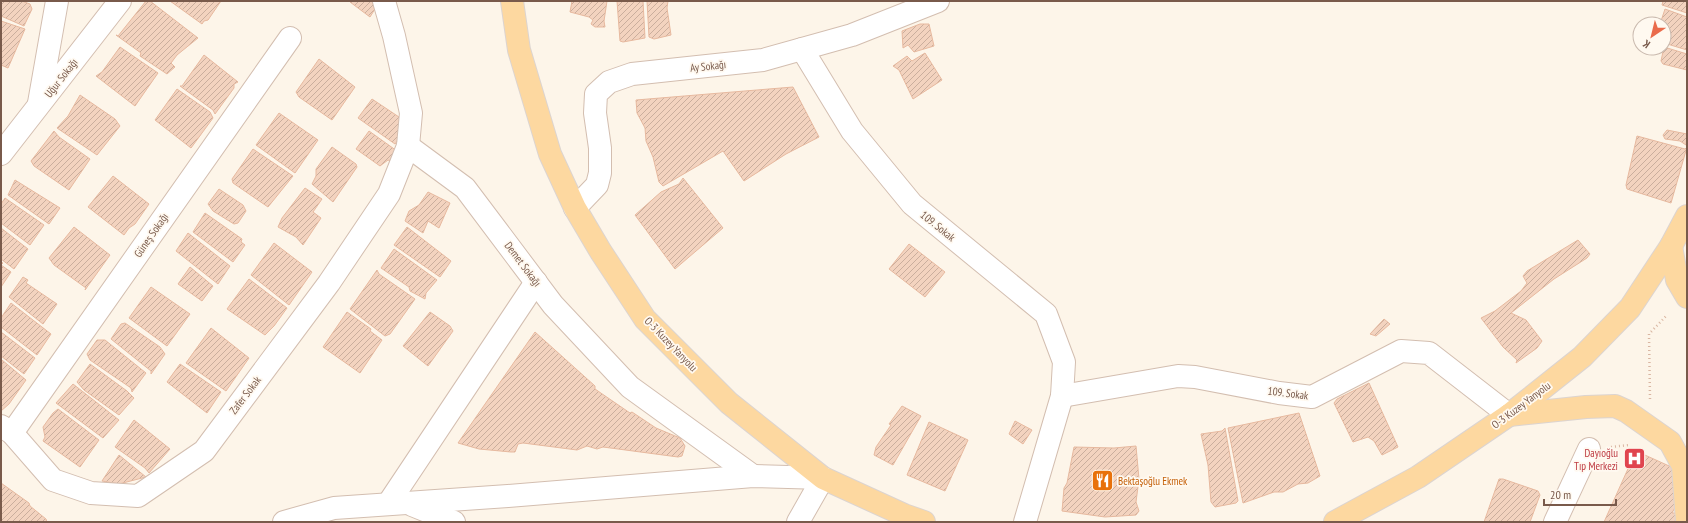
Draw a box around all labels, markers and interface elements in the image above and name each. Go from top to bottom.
north arrow [1632,16,1672,56]
text: K [1640,37,1653,52]
street label: Uğur Sokağı [41,56,81,100]
street label: Ay Sokağı [689,57,727,75]
street label: 109. Sokak [918,208,959,245]
street label: Güneş Sokağı [131,210,171,260]
street label: Demet Sokağı [502,239,544,289]
street label: O-3 Kuzey Yanyolu [642,314,701,374]
street label: Zafer Sokak [226,373,264,417]
street label: O-3 Kuzey Yanyolu [1489,378,1553,432]
street label: 109. Sokak [1267,384,1310,403]
place label: Dayıoğlu Tıp Merkezi [1574,446,1618,473]
hospital icon: Dayıoğlu Tıp Merkezi [1621,446,1647,472]
restaurant icon: Bektaşoğlu Ekmek [1090,468,1116,494]
place label: Bektaşoğlu Ekmek [1118,474,1188,488]
scale bar [1544,481,1616,507]
text: 20 m [1550,487,1571,502]

